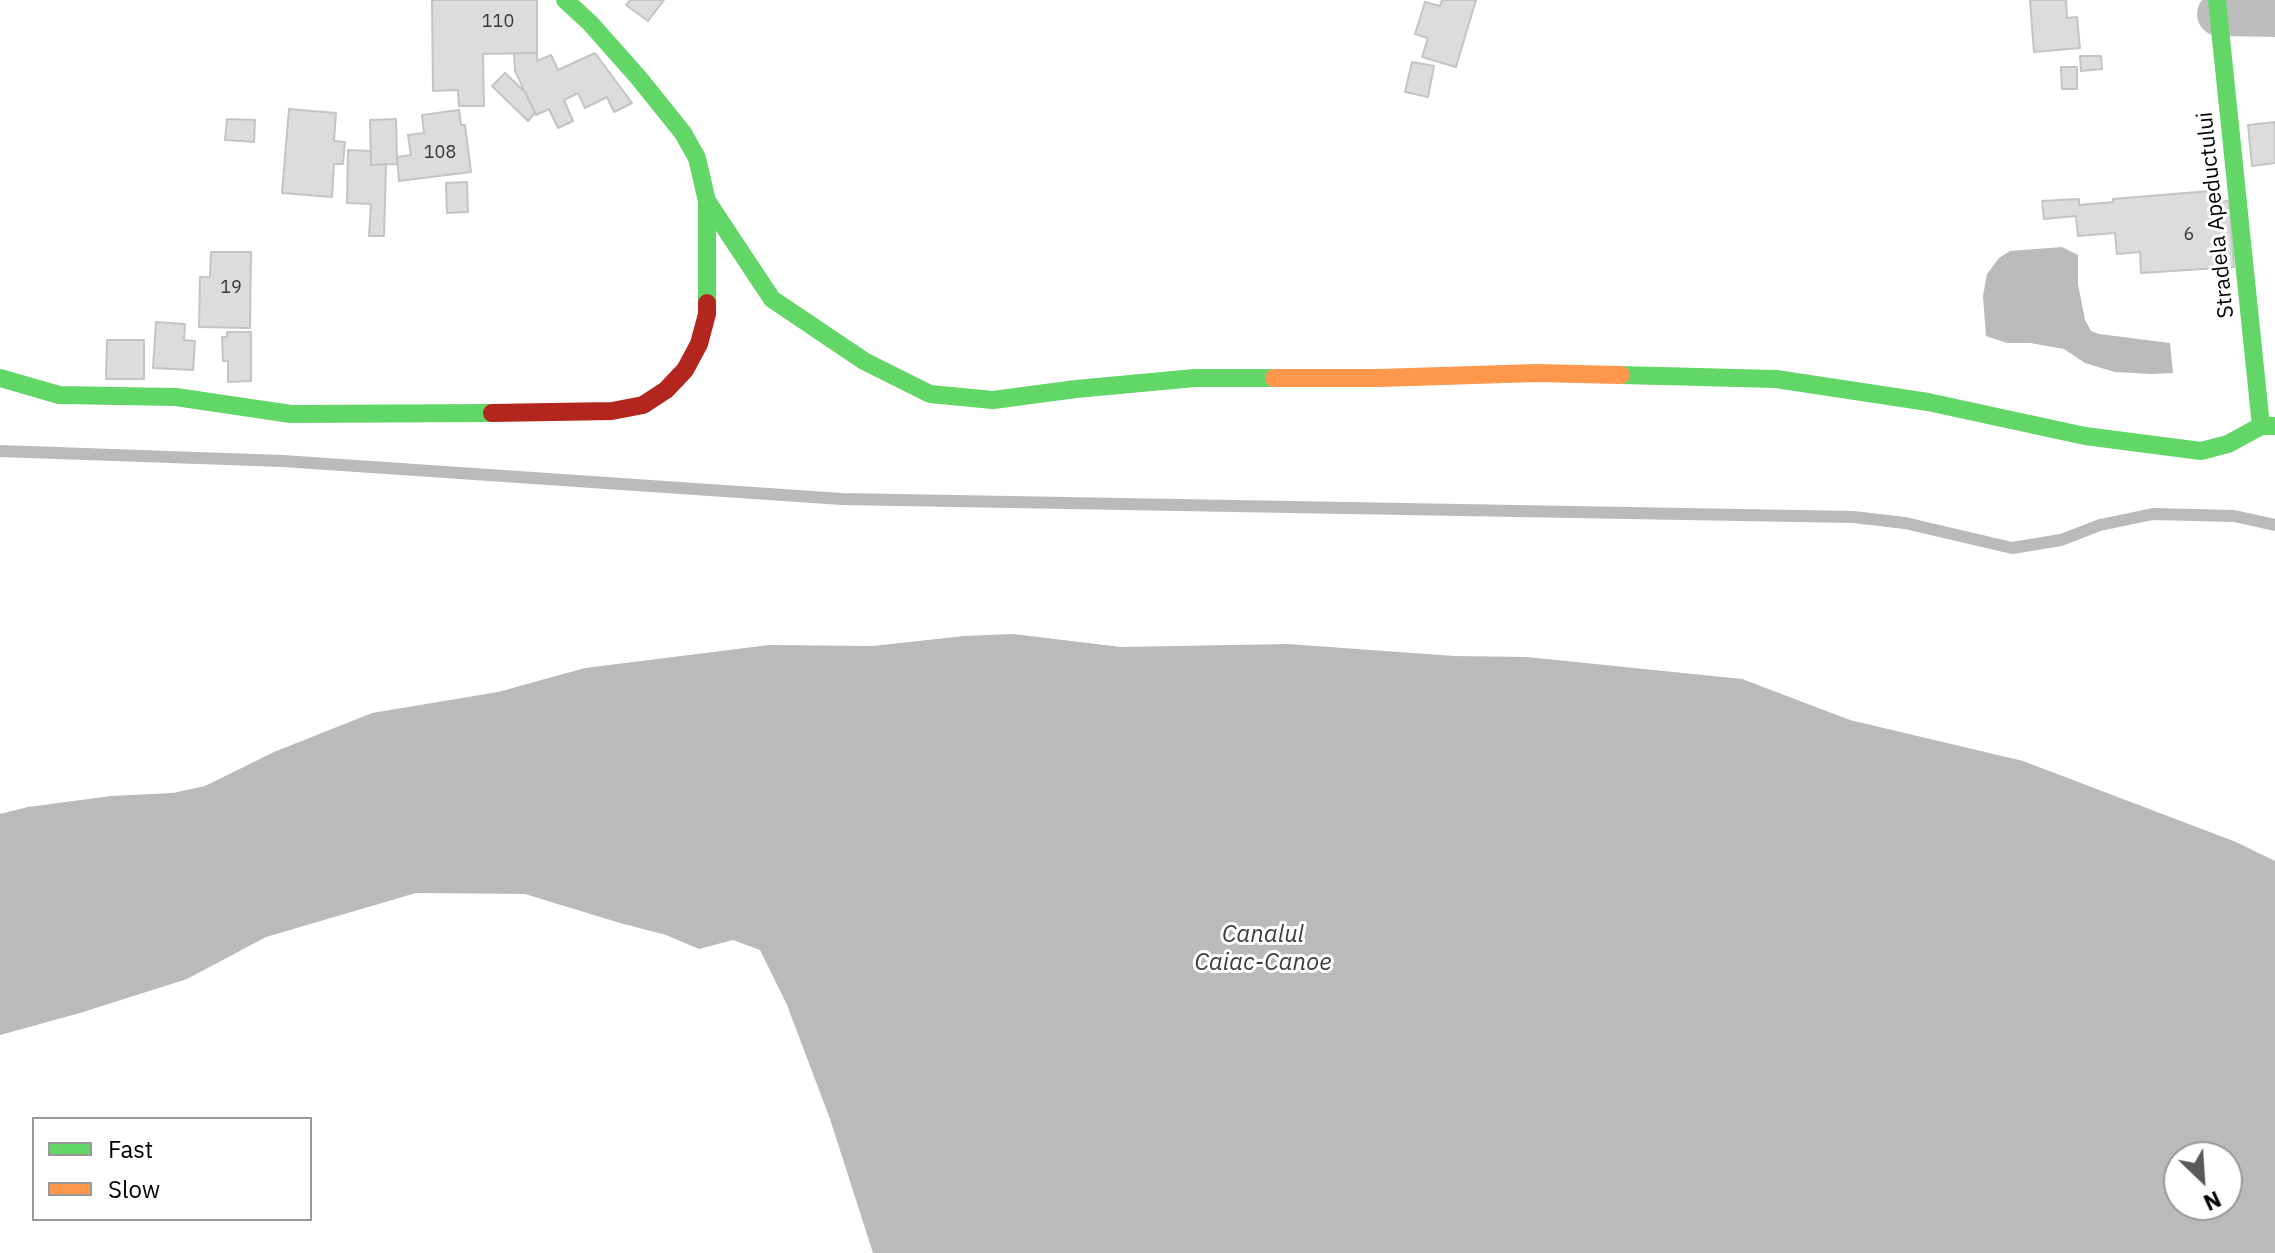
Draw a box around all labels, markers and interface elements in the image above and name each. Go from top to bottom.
house number: 110 [482,11,514,33]
street label: Stradela Apeductului [2192,110,2240,320]
house number: 108 [424,142,456,164]
house number: 6 [2184,224,2194,246]
house number: 19 [220,277,242,299]
water label: Canalul Caiac-Canoe [1194,921,1332,977]
legend [32,1117,312,1221]
text: Fast [108,1133,153,1165]
north arrow [2163,1141,2243,1221]
text: Slow [108,1173,160,1205]
text: N [2199,1185,2226,1218]

